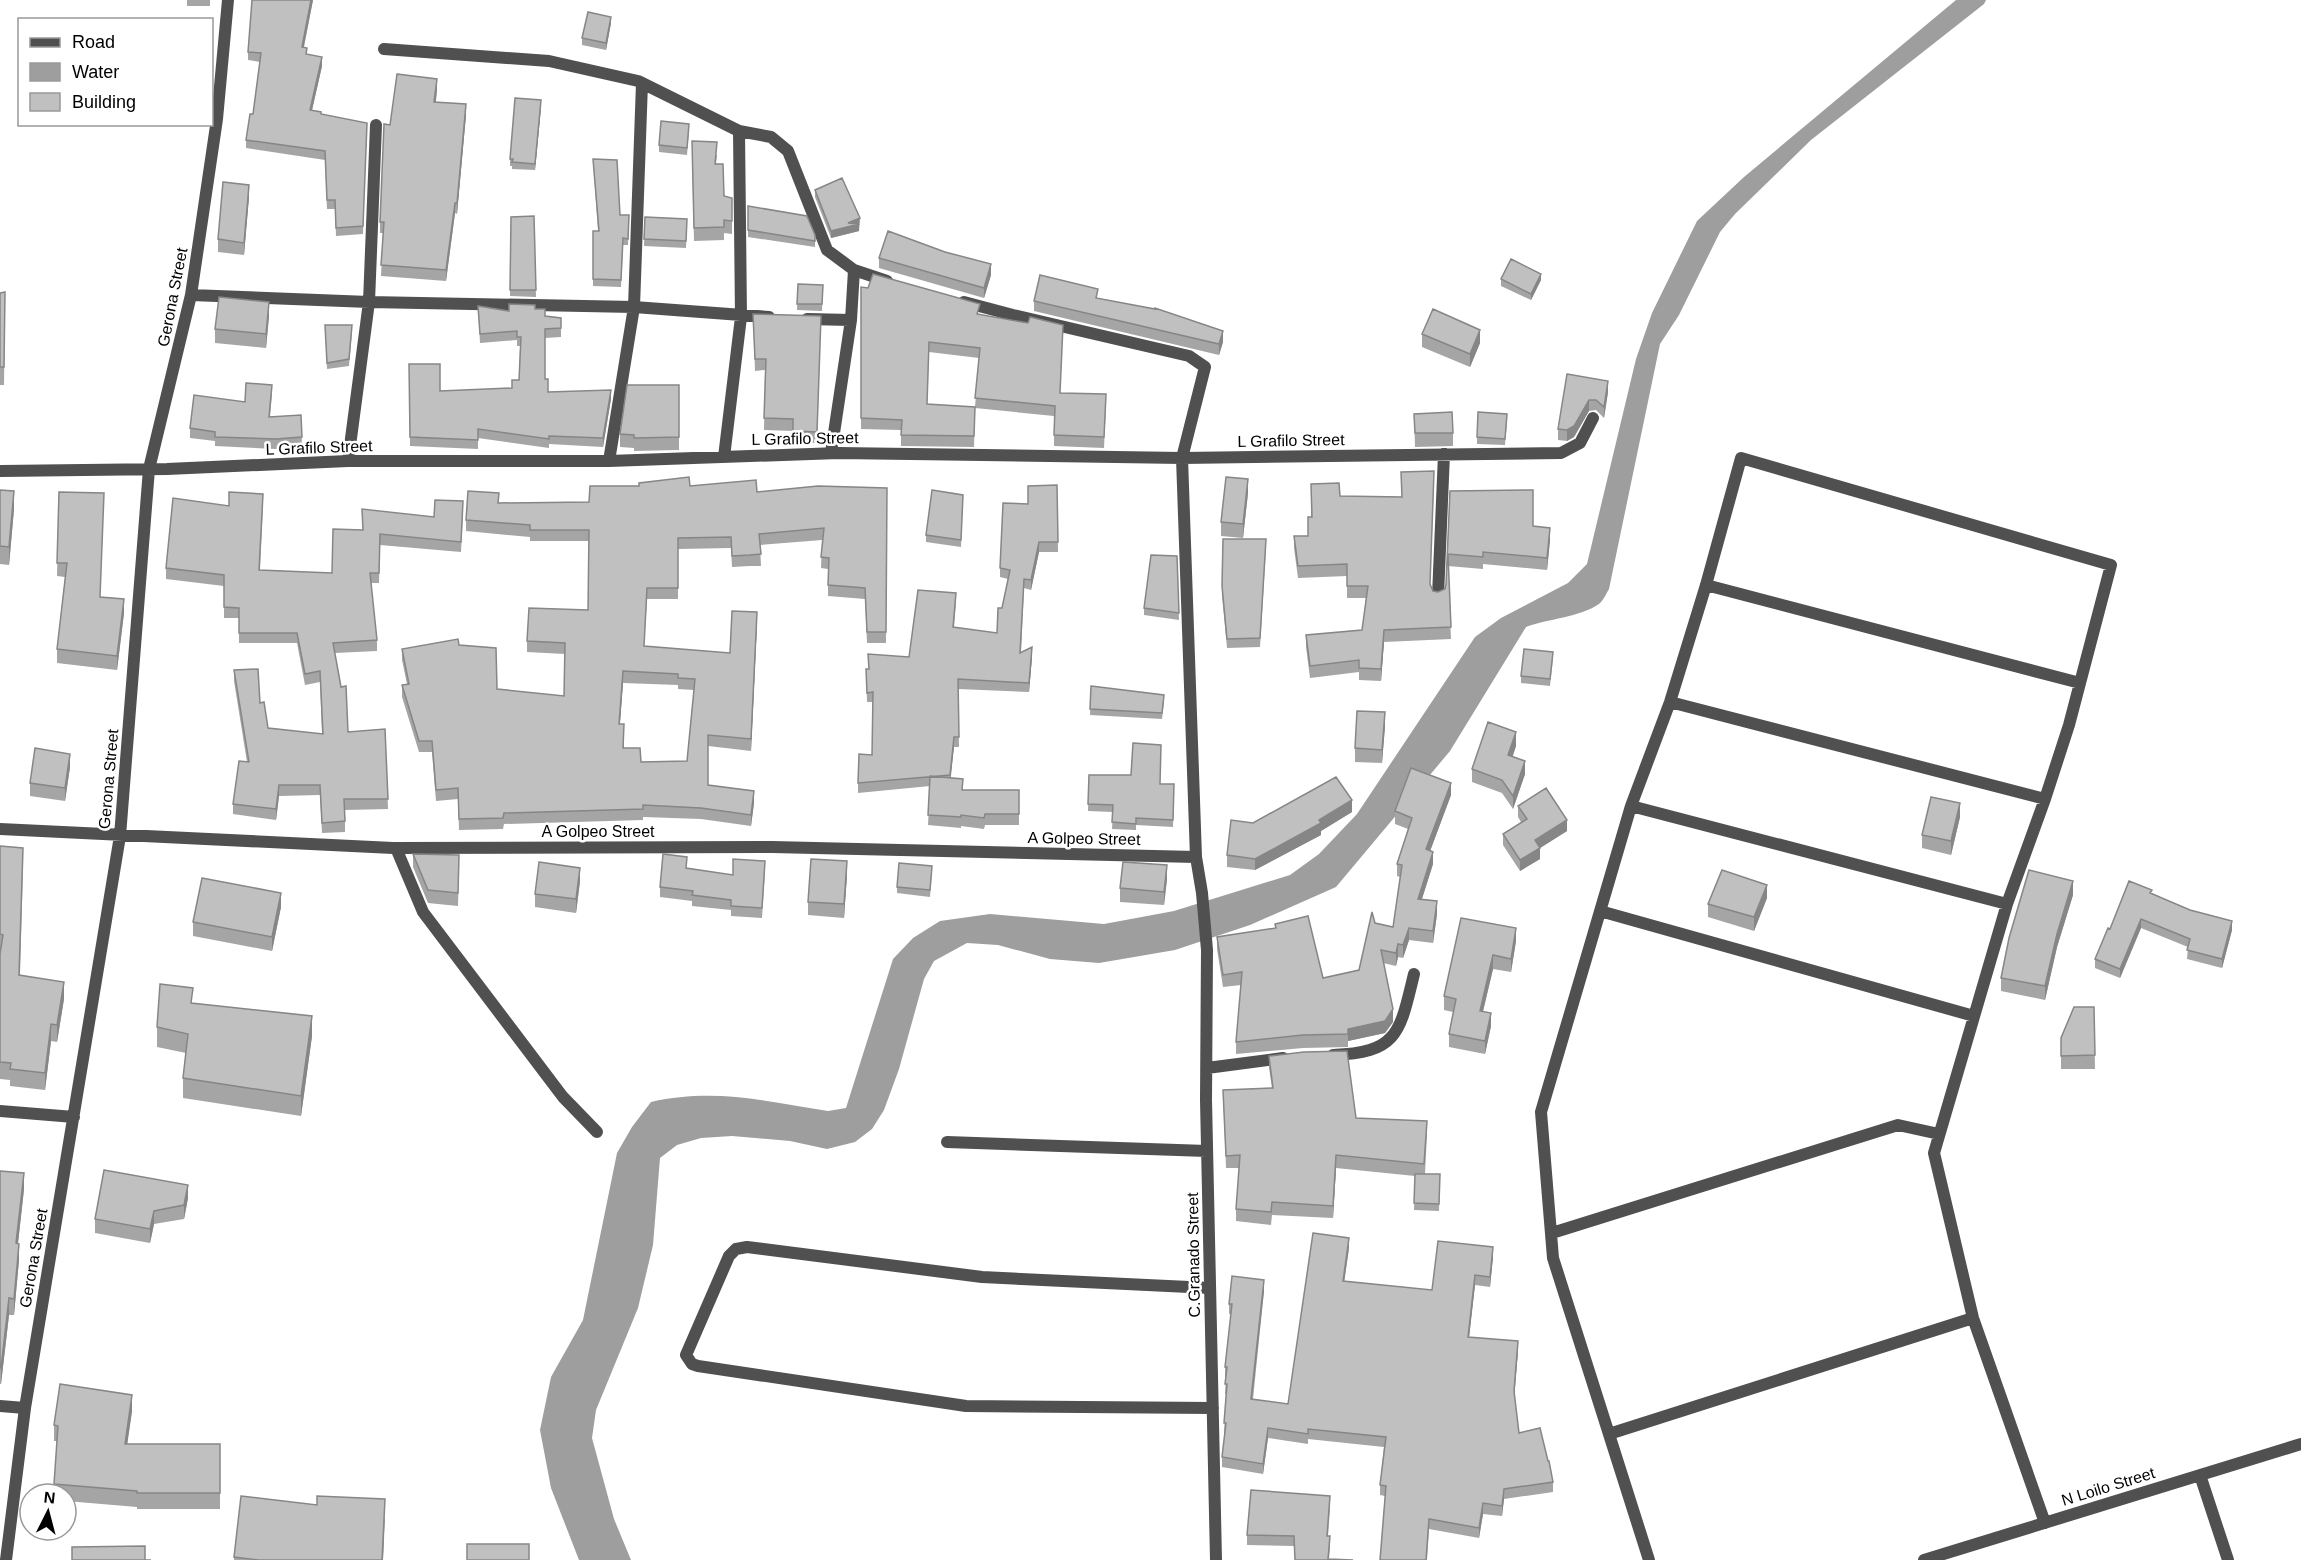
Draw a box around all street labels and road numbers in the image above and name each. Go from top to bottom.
street label: Gerona Street [155,246,191,348]
street label: L Grafilo Street [751,429,859,448]
street label: L Grafilo Street [1237,431,1345,450]
street label: L Grafilo Street [265,437,373,458]
street label: Gerona Street [96,728,121,830]
street label: A Golpeo Street [542,823,655,840]
street label: A Golpeo Street [1027,829,1141,848]
street label: C.Granado Street [1184,1192,1203,1318]
street label: Gerona Street [16,1207,51,1309]
street label: N Loilo Street [2059,1464,2158,1509]

